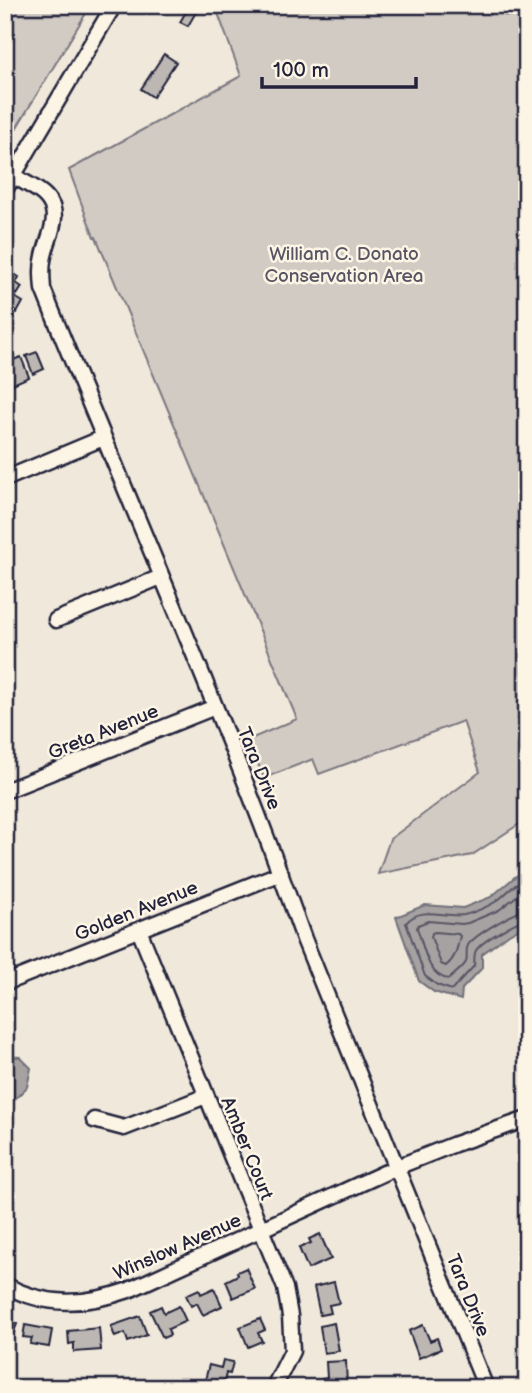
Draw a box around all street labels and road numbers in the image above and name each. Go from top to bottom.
street label: Greta Avenue [45,700,162,765]
street label: Tara Drive [232,724,286,813]
street label: Golden Avenue [72,876,202,947]
street label: Amber Court [216,1094,278,1204]
street label: Winslow Avenue [110,1209,245,1286]
street label: Tara Drive [441,1251,495,1340]

